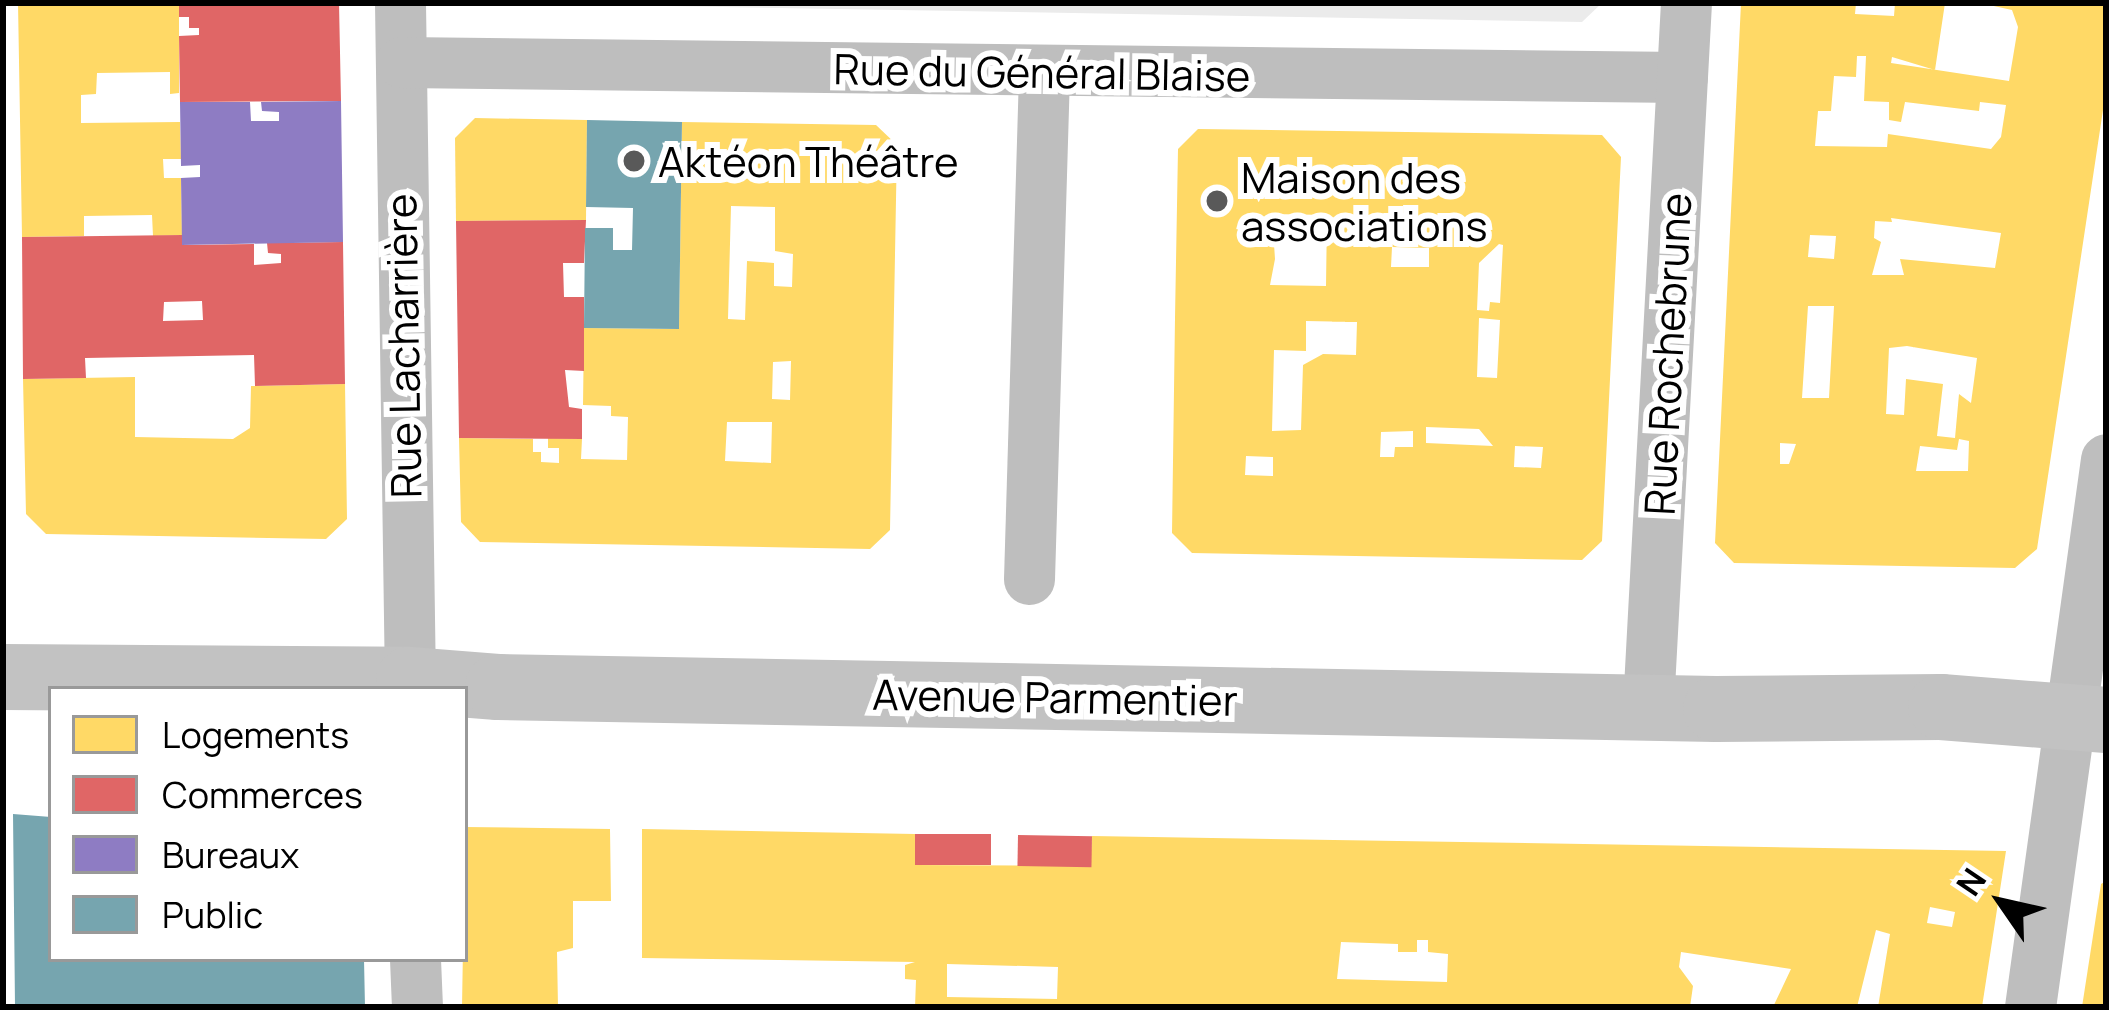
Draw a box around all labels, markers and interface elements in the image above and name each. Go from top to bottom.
street label: Rue du Général Blaise [833,43,1251,101]
place label: Aktéon Théâtre [658,136,959,186]
marker: Aktéon Théâtre [621,148,647,174]
place label: Maison des associations [1241,152,1487,250]
marker: Maison des associations [1204,188,1230,214]
street label: Rue Rochebrune [1633,192,1701,516]
street label: Rue Lacharrière [375,193,431,499]
street label: Avenue Parmentier [872,669,1238,725]
legend [48,686,468,962]
text: Logements [162,710,349,759]
text: Commerces [162,770,363,819]
text: Bureaux [162,830,299,879]
north arrow [1941,842,2061,962]
text: N [1945,859,1996,904]
text: Public [162,890,263,939]

